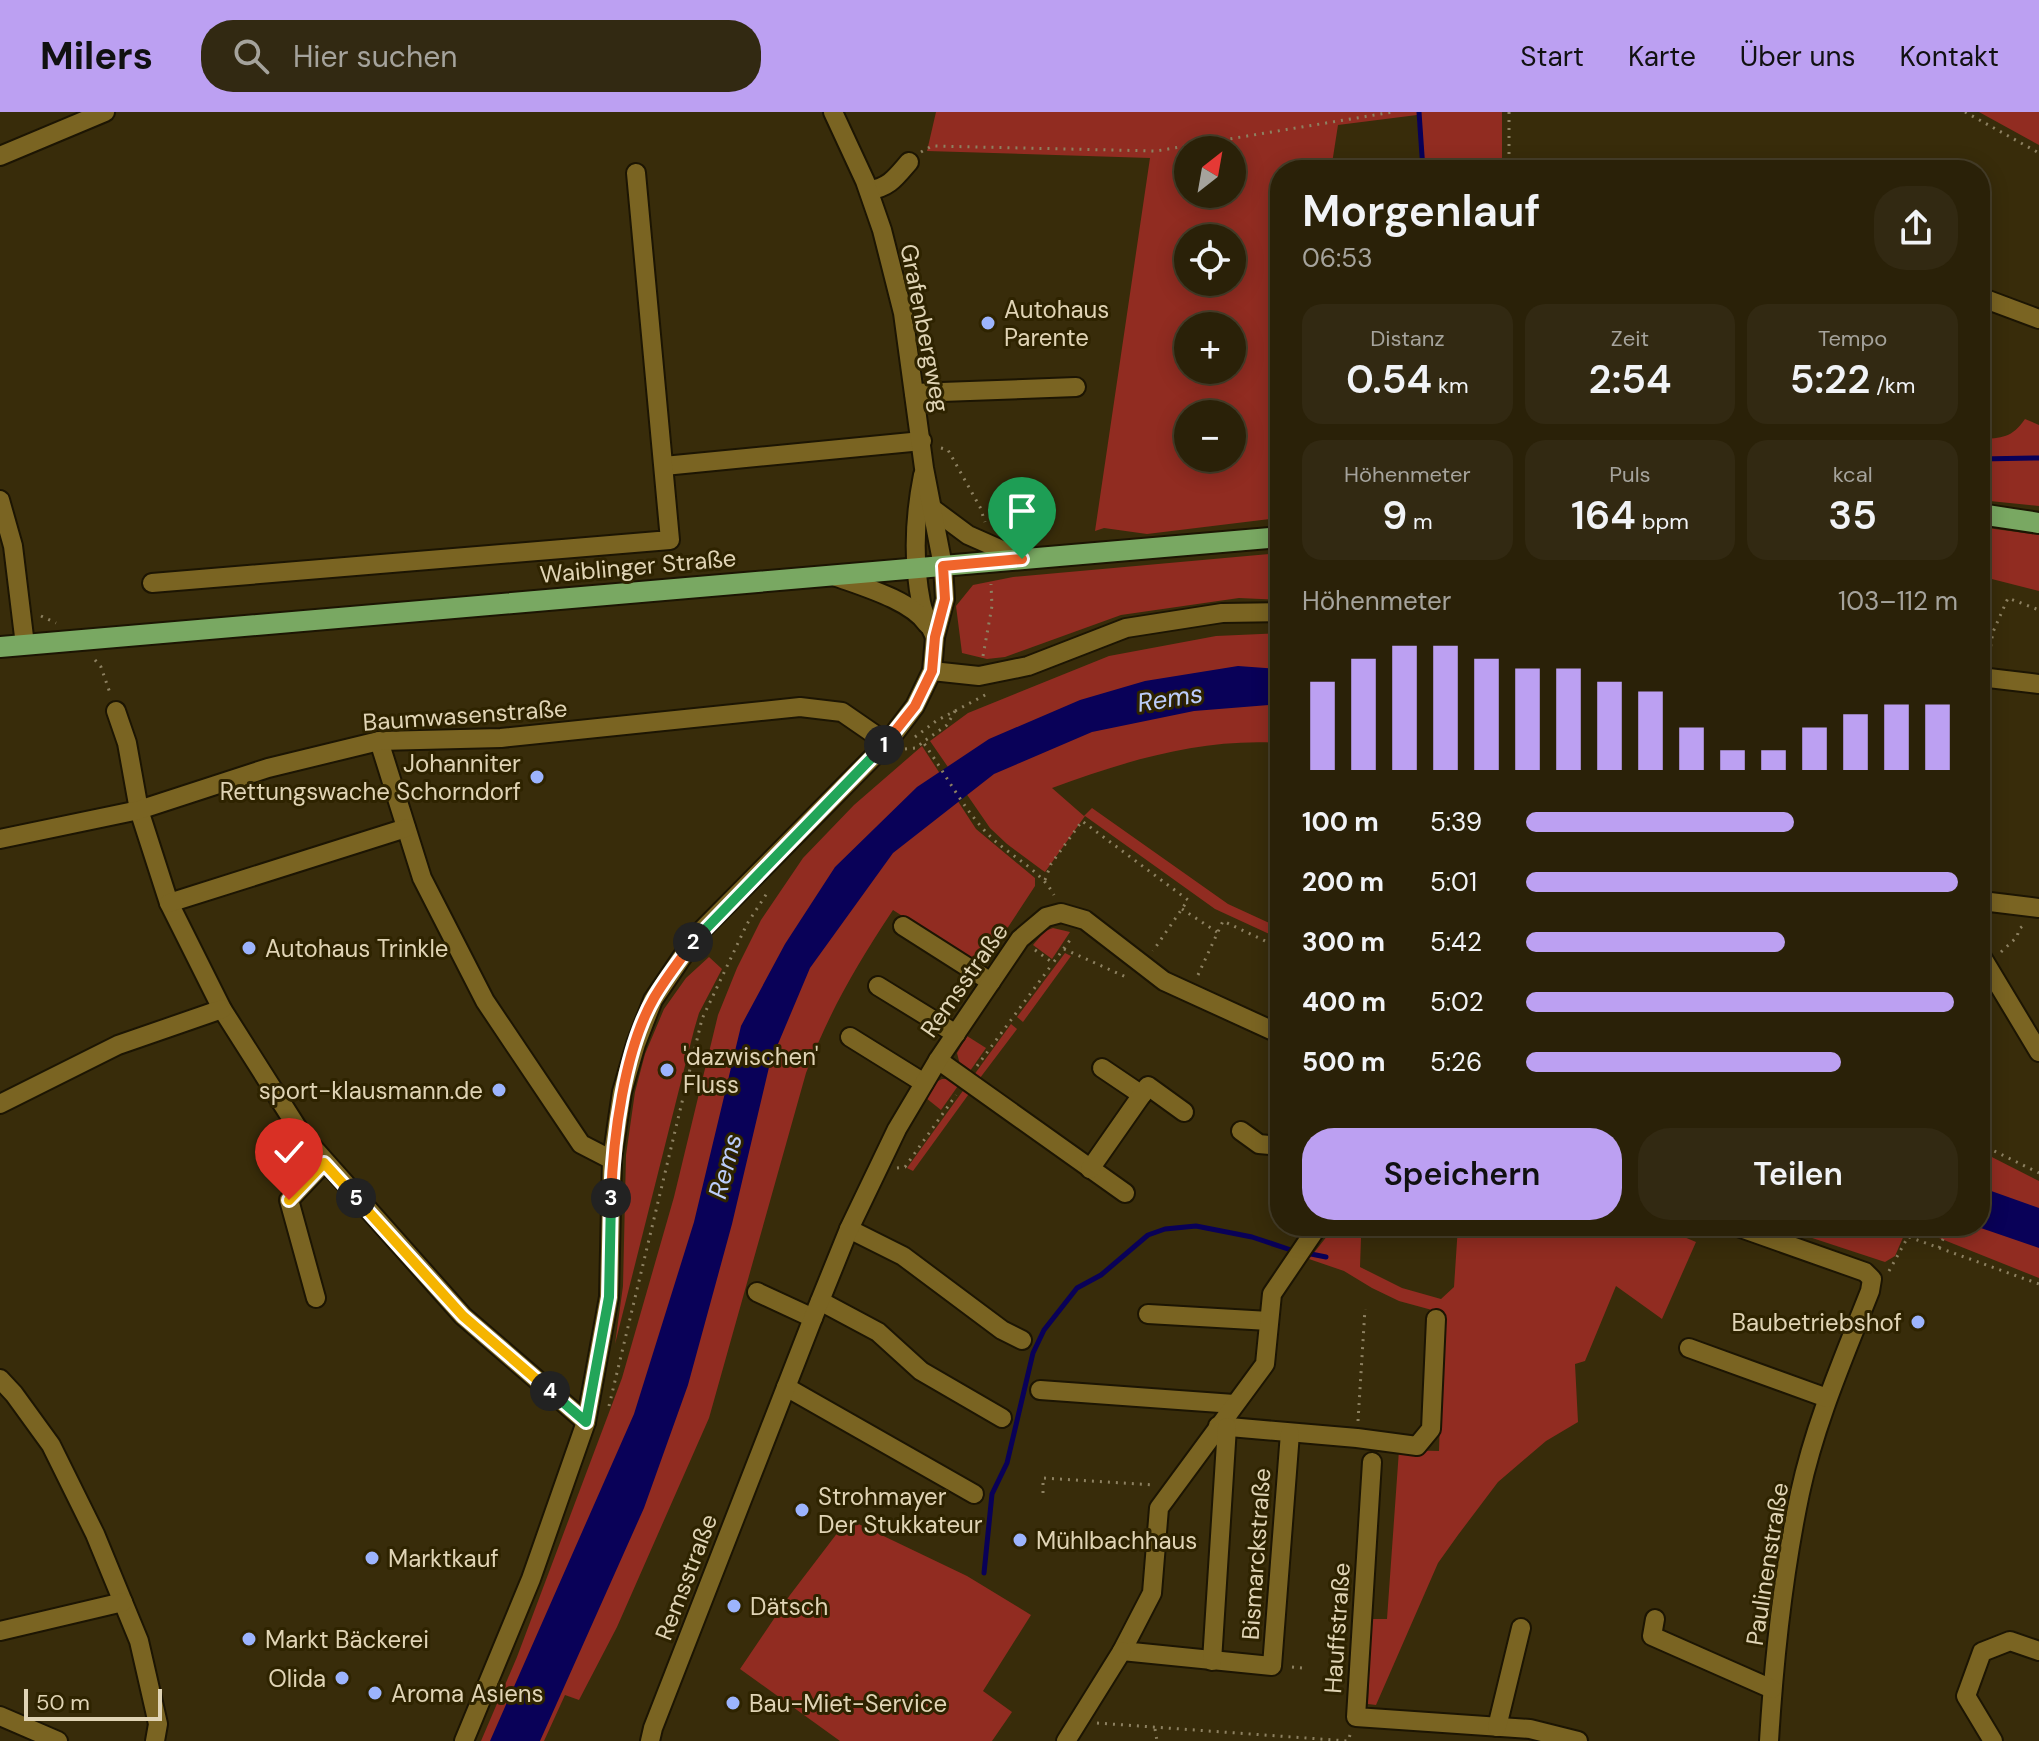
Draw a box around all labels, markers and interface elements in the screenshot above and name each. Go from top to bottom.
search box [201,20,761,92]
text: Milers [40,31,153,81]
icon: search [229,34,273,78]
text: Hier suchen [293,37,458,76]
text: Start [1520,38,1584,75]
text: Karte [1628,38,1696,75]
text: Über uns [1740,38,1856,75]
text: Kontakt [1900,38,1999,75]
north arrow [1174,136,1246,208]
map controls [1174,136,1246,472]
text: Morgenlauf [1302,182,1540,240]
button: share [1874,186,1958,270]
button: locate [1174,224,1246,296]
street label: Grafenbergweg [894,241,956,415]
text: 06:53 [1302,241,1373,275]
place label: Autohaus Parente [1004,294,1109,353]
button: + [1174,312,1246,384]
marker: Autohaus Parente [979,314,997,332]
text: Distanz [1370,324,1444,353]
text: Zeit [1611,324,1649,353]
text: Tempo [1818,324,1887,353]
text: 0.54 [1346,353,1432,405]
text: 2:54 [1589,353,1671,405]
text: 5:22 [1790,353,1870,405]
text: km [1432,371,1469,400]
text: /km [1870,371,1915,400]
button: − [1174,400,1246,472]
text: Höhenmeter [1344,460,1471,489]
text: Puls [1609,460,1651,489]
text: kcal [1833,460,1873,489]
pin [988,477,1056,559]
icon: arrive [1000,489,1044,533]
text: 9 [1382,489,1407,541]
text: 164 [1571,489,1636,541]
text: 35 [1828,489,1877,541]
text: m [1407,507,1433,536]
text: bpm [1636,507,1689,536]
street label: Waiblinger Straße [539,542,737,590]
text: Höhenmeter [1302,584,1451,618]
text: 103–112 m [1838,584,1958,618]
water label: Rems [1135,676,1205,720]
street label: Baumwasenstraße [362,692,568,738]
pin: 1 [864,725,904,765]
text: 1 [880,730,888,759]
place label: Johanniter Rettungswache Schorndorf [220,748,521,807]
marker: Johanniter Rettungswache Schorndorf [528,768,546,786]
text: 100 m [1302,805,1379,839]
text: 5:39 [1430,805,1482,839]
text: 200 m [1302,865,1384,899]
text: 5:01 [1430,865,1477,899]
street label: Remsstraße [913,917,1015,1043]
pin: 2 [673,922,713,962]
text: 300 m [1302,925,1385,959]
text: 5:42 [1430,925,1482,959]
text: 2 [687,927,699,956]
place label: Autohaus Trinkle [265,933,448,964]
marker: Autohaus Trinkle [240,939,258,957]
text: 400 m [1302,985,1386,1019]
text: 5:02 [1430,985,1484,1019]
place label: 'dazwischen' Fluss [683,1041,819,1100]
text: 500 m [1302,1045,1385,1079]
text: 5:26 [1430,1045,1482,1079]
marker: 'dazwischen' Fluss [658,1061,676,1079]
place label: sport-klausmann.de [259,1075,483,1106]
marker: sport-klausmann.de [490,1081,508,1099]
pin [255,1118,323,1200]
button: Speichern [1302,1128,1622,1220]
button: Teilen [1638,1128,1958,1220]
icon: check [267,1130,311,1174]
water label: Rems [700,1130,750,1202]
pin: 5 [336,1178,376,1218]
pin: 3 [591,1178,631,1218]
text: 5 [349,1183,363,1212]
text: 3 [604,1183,618,1212]
place label: Baubetriebshof [1732,1307,1902,1338]
marker: Baubetriebshof [1909,1313,1927,1331]
pin: 4 [530,1371,570,1411]
text: 4 [543,1376,557,1405]
street label: Bismarckstraße [1235,1467,1277,1641]
street label: Paulinenstraße [1739,1480,1795,1648]
place label: Strohmayer Der Stukkateur [818,1481,983,1540]
marker: Strohmayer Der Stukkateur [793,1501,811,1519]
street label: Remsstraße [648,1510,724,1644]
place label: Mühlbachhaus [1036,1525,1197,1556]
marker: Mühlbachhaus [1011,1531,1029,1549]
place label: Marktkauf [388,1543,499,1574]
marker: Marktkauf [363,1549,381,1567]
street label: Hauffstraße [1317,1562,1357,1694]
place label: Dätsch [750,1591,828,1622]
marker: Dätsch [725,1597,743,1615]
place label: Markt Bäckerei [265,1624,429,1655]
marker: Markt Bäckerei [240,1630,258,1648]
place label: Olida [268,1663,326,1694]
marker: Olida [333,1669,351,1687]
place label: Aroma Asiens [391,1678,544,1709]
marker: Aroma Asiens [366,1684,384,1702]
scale bar [24,1685,162,1721]
text: 50 m [36,1688,90,1717]
place label: Bau-Miet-Service [749,1688,947,1719]
marker: Bau-Miet-Service [724,1694,742,1712]

